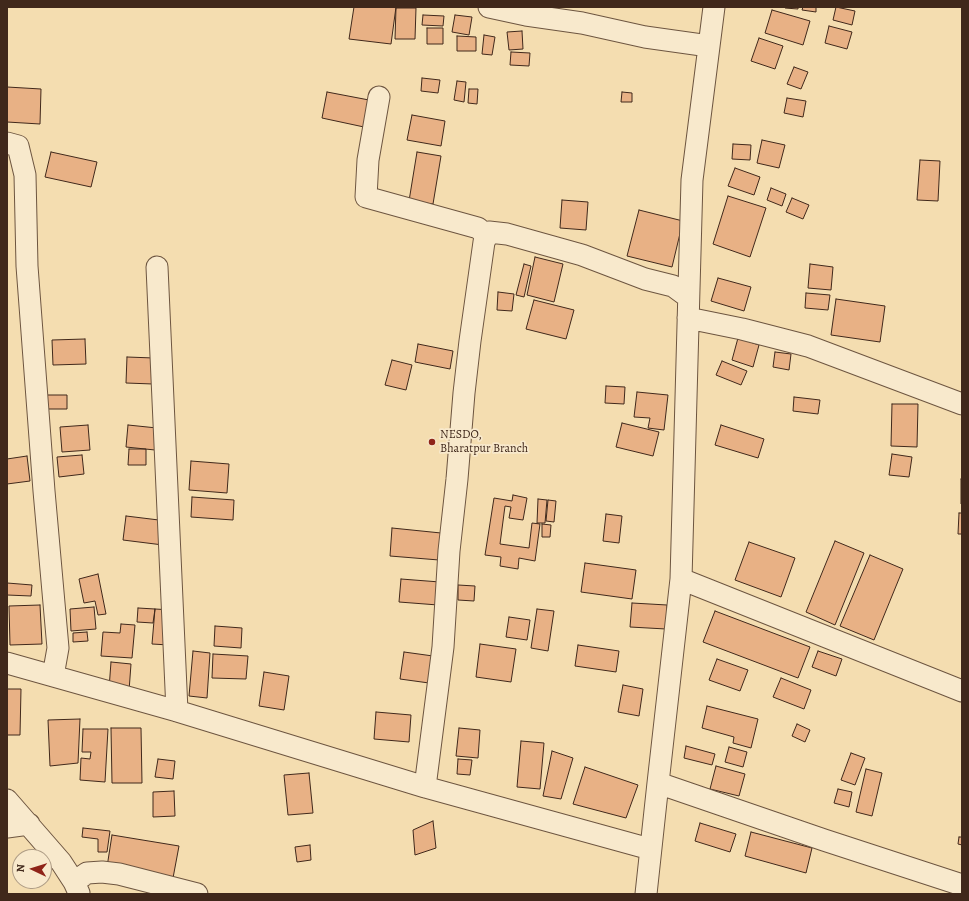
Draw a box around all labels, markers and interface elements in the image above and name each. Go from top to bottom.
place label: NESDO, Bharatpur Branch [440,428,528,456]
marker: NESDO, Bharatpur Branch [427,437,437,447]
north arrow [12,849,52,889]
text: N [13,864,28,873]

